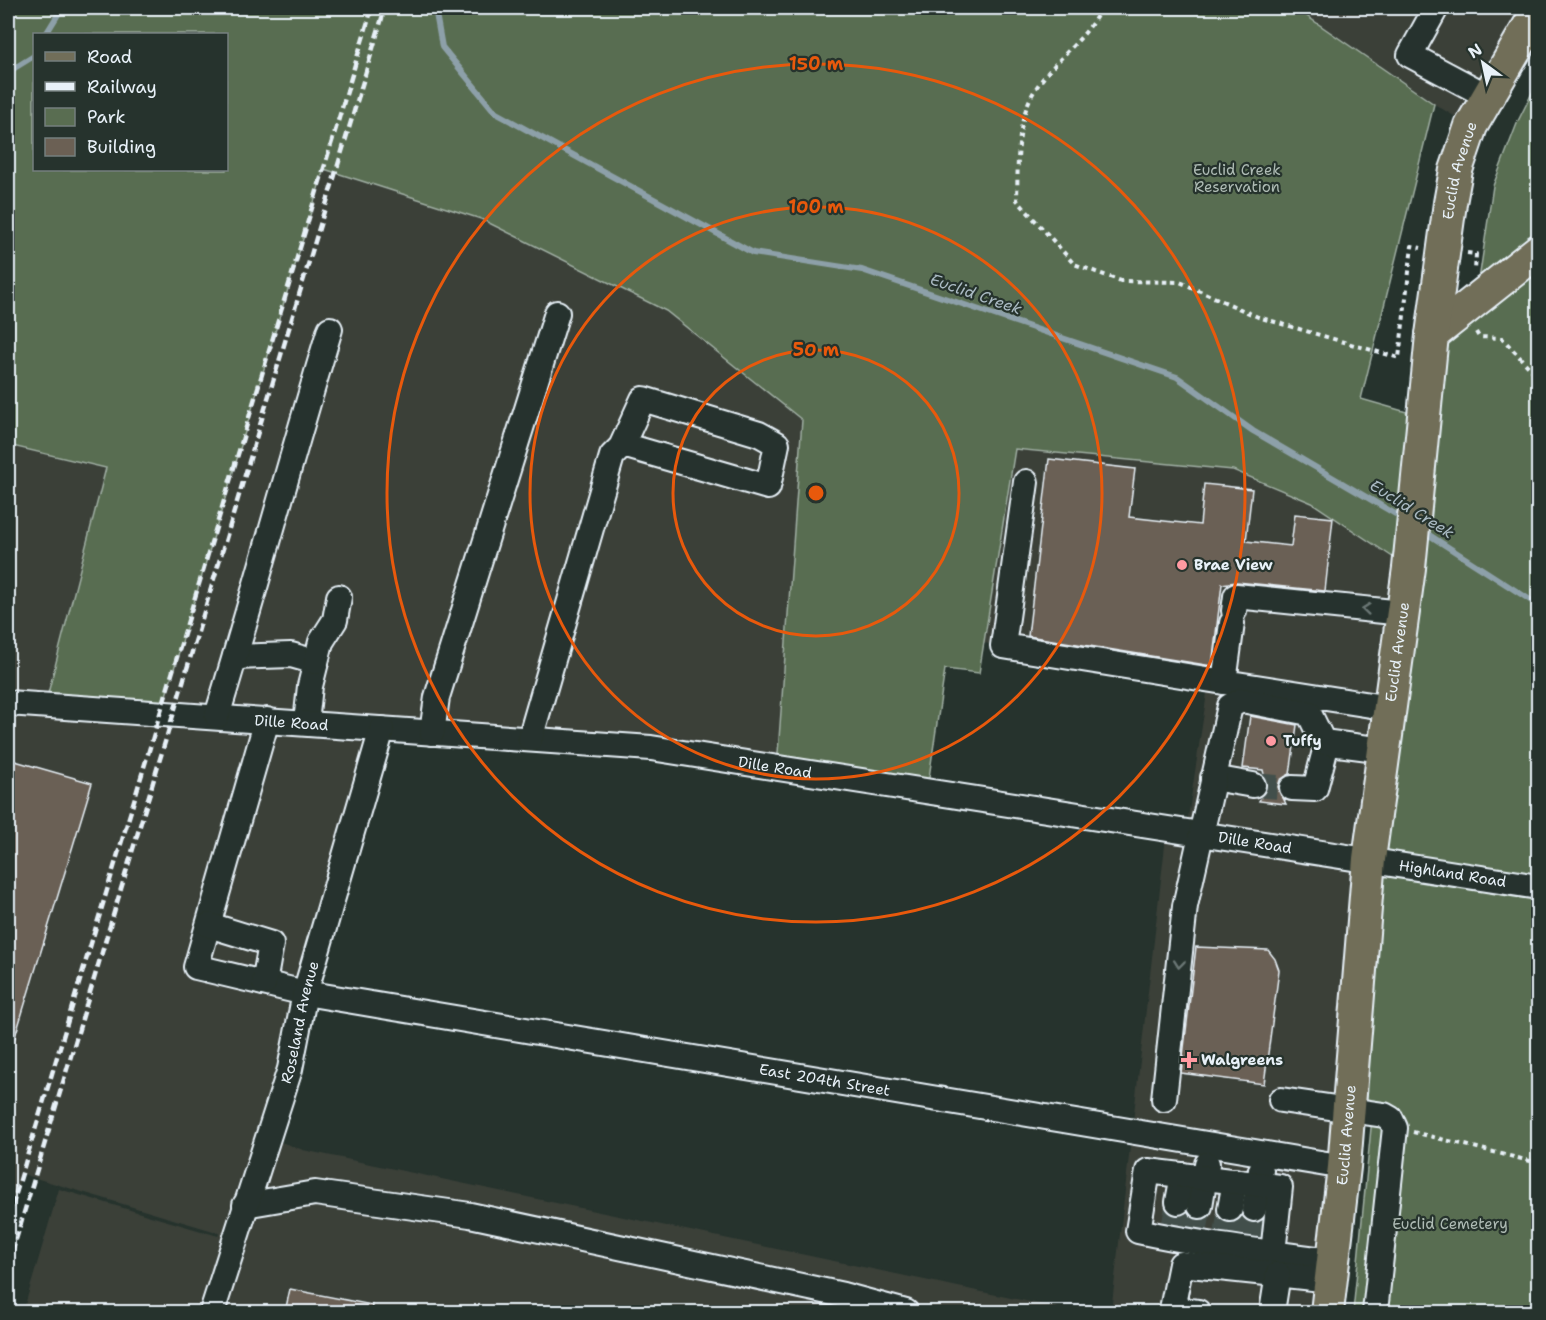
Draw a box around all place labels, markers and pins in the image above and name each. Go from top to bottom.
centre of rings [806,483,826,503]
place label: Brae View [1194,555,1273,575]
marker: Brae View [1175,558,1189,572]
place label: Tuffy [1283,731,1322,751]
marker: Tuffy [1264,734,1278,748]
place label: Walgreens [1201,1050,1283,1070]
marker: Walgreens [1182,1053,1196,1067]

